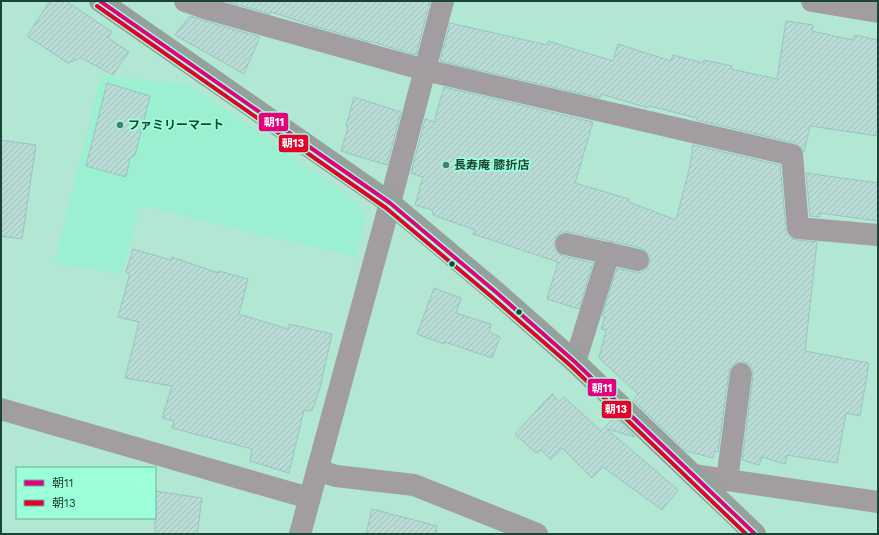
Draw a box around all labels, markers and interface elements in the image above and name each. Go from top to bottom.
line badge: 朝11 [258,112,289,132]
text: 朝11 [264,116,284,129]
place label: ファミリーマート [128,118,224,132]
marker: ファミリーマート [115,120,125,130]
line badge: 朝13 [278,134,309,153]
text: 朝13 [282,137,305,150]
place label: 長寿庵 膝折店 [454,158,529,172]
marker: 長寿庵 膝折店 [441,160,451,170]
unlabelled marker [447,259,457,269]
unlabelled marker [514,307,524,317]
line badge: 朝11 [587,378,617,397]
text: 朝11 [592,382,612,395]
line badge: 朝13 [601,400,632,419]
text: 朝13 [605,403,628,416]
legend [16,467,156,519]
text: 朝11 [52,476,73,490]
text: 朝13 [52,496,76,510]

